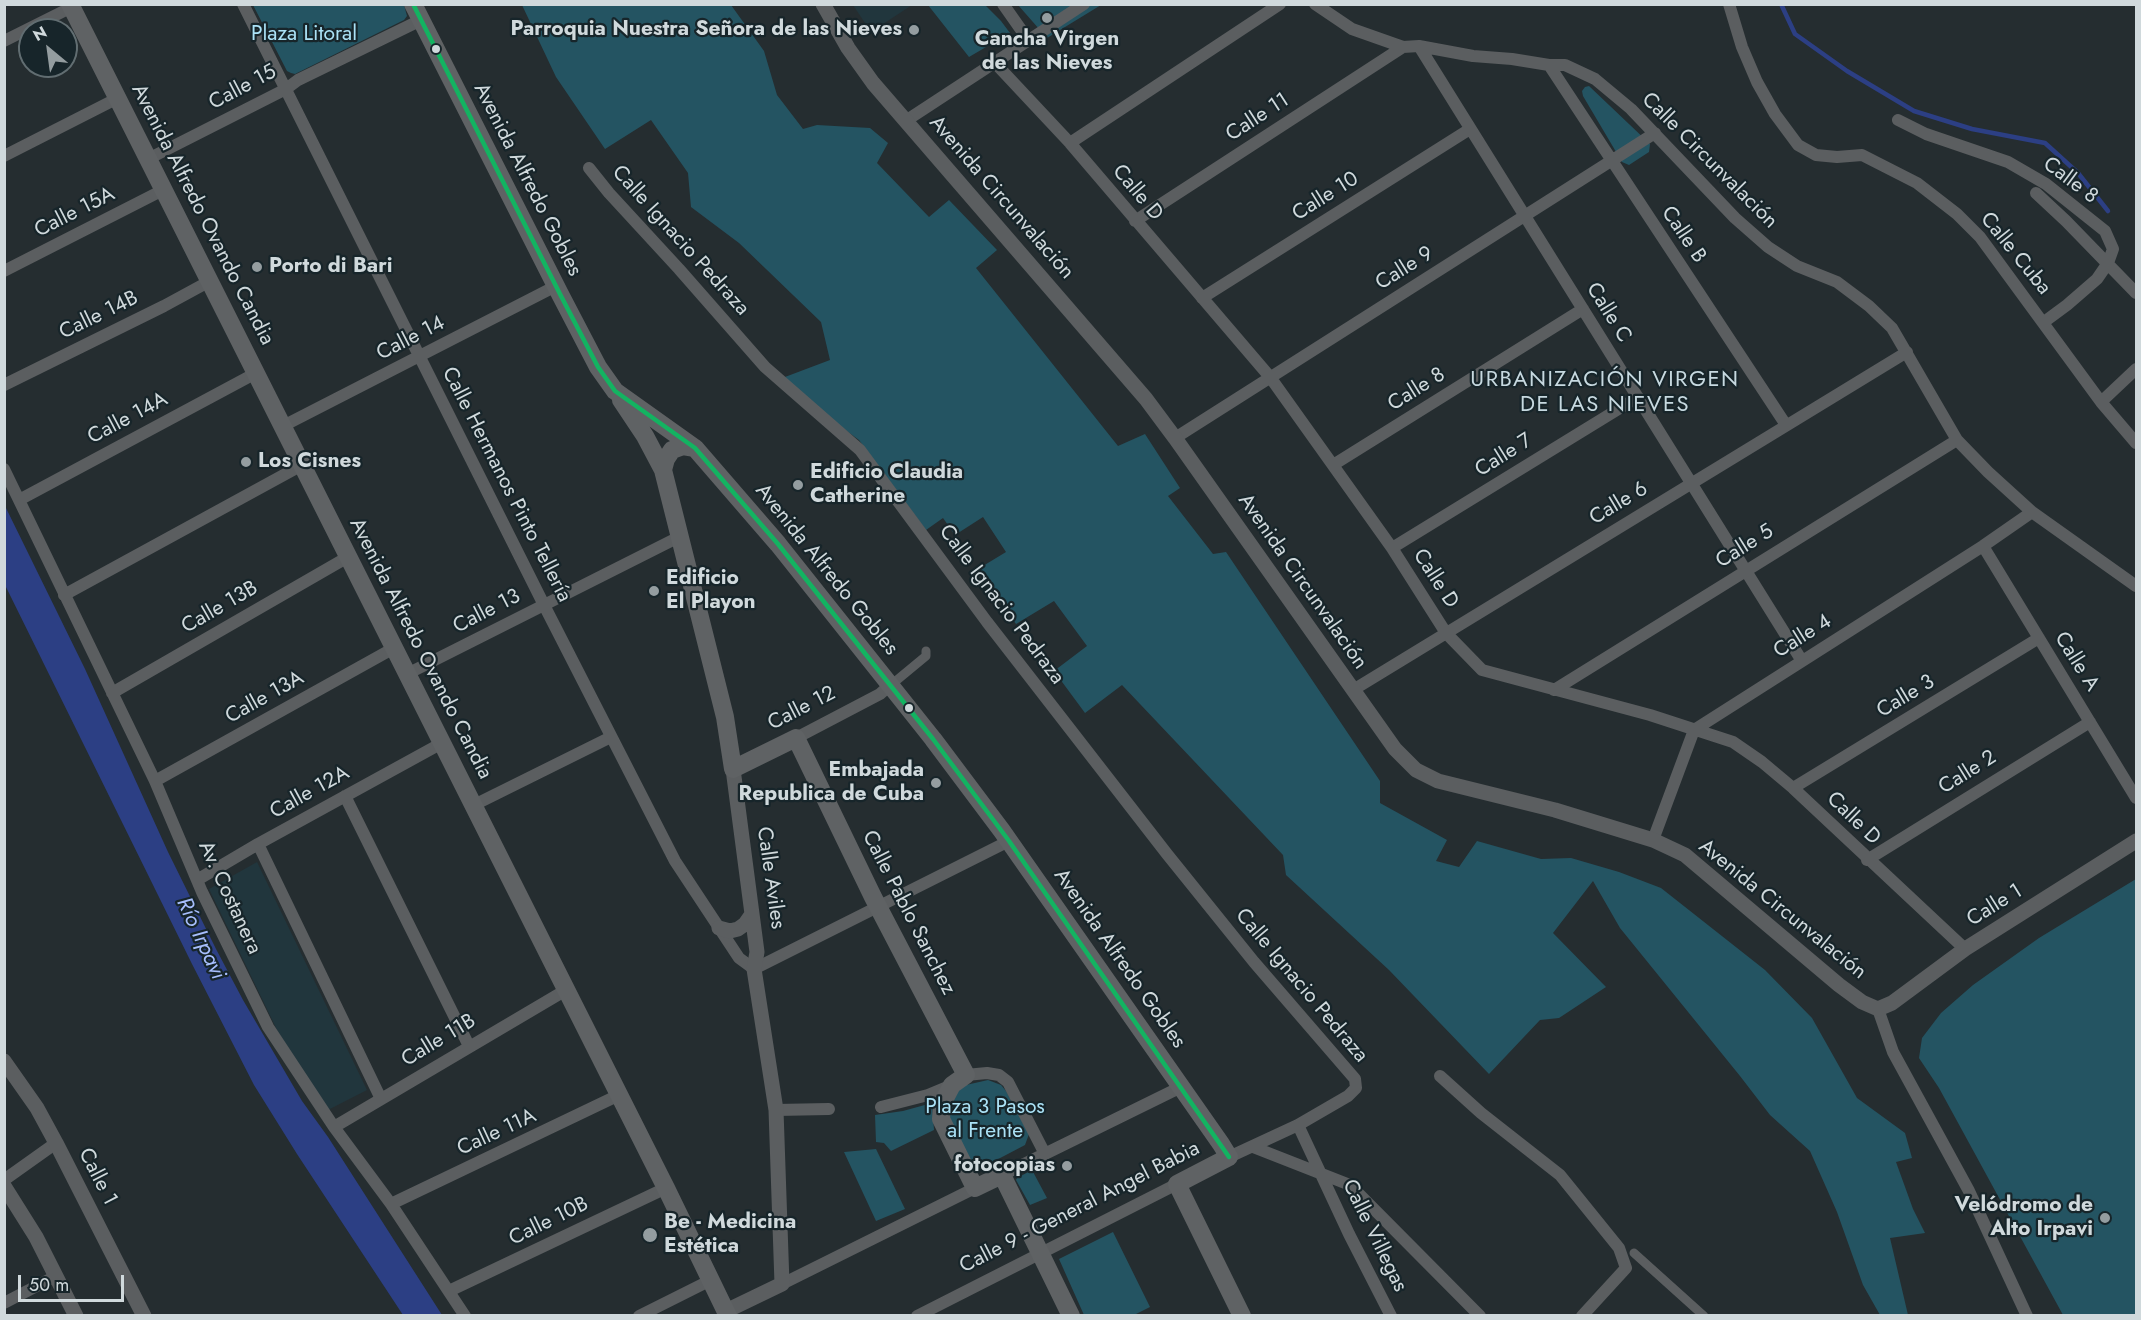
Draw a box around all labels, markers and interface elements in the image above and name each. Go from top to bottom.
marker: Cancha Virgen de las Nieves [1040,11,1054,25]
place label: Parroquia Nuestra Señora de las Nieves [511,17,902,43]
north arrow [18,18,78,78]
text: N [29,20,51,47]
park label: Plaza Litoral [251,22,357,48]
marker: Parroquia Nuestra Señora de las Nieves [907,23,921,37]
place label: Cancha Virgen de las Nieves [975,27,1119,77]
unlabelled marker [430,43,442,55]
street label: Calle 15 [205,60,281,116]
street label: Avenida Alfredo Gobles [467,79,587,281]
street label: Avenida Alfredo Ovando Candia [125,80,279,350]
street label: Calle 11 [1222,88,1294,148]
street label: Calle Circunvalación [1636,88,1782,234]
street label: Avenida Circunvalación [923,111,1079,285]
street label: Calle 8 [2037,152,2103,210]
street label: Calle D [1106,160,1168,226]
street label: Calle Ignacio Pedraza [606,161,754,321]
street label: Calle 10 [1288,167,1364,227]
street label: Calle 15A [31,182,119,244]
street label: Calle B [1655,202,1711,268]
street label: Calle Cuba [1974,208,2056,300]
street label: Calle 9 [1371,242,1439,296]
place label: Porto di Bari [269,254,393,280]
marker: Porto di Bari [250,260,264,274]
street label: Calle C [1580,278,1636,348]
street label: Calle 14B [55,286,143,346]
street label: Calle 14 [373,311,449,367]
street label: Calle Hermanos Pinto Tellería [436,363,576,607]
street label: Calle 8 [1384,363,1450,417]
district label: URBANIZACIÓN VIRGEN DE LAS NIEVES [1470,368,1740,420]
street label: Calle 14A [84,387,172,451]
street label: Calle 7 [1471,429,1537,483]
place label: Los Cisnes [258,449,361,475]
marker: Los Cisnes [239,455,253,469]
place label: Edificio Claudia Catherine [810,460,963,510]
street label: Calle 6 [1585,477,1653,531]
marker: Edificio Claudia Catherine [791,478,805,492]
street label: Avenida Alfredo Gobles [749,479,903,661]
street label: Avenida Circunvalación [1232,489,1372,675]
street label: Avenida Alfredo Ovando Candia [343,514,497,784]
street label: Calle Ignacio Pedraza [933,520,1069,690]
street label: Calle 5 [1712,520,1778,574]
street label: Calle D [1407,545,1463,613]
place label: Edificio El Playon [666,566,756,616]
street label: Calle 13B [177,576,263,640]
street label: Calle 13 [449,584,525,640]
marker: Edificio El Playon [647,584,661,598]
street label: Calle 4 [1769,609,1837,665]
street label: Calle A [2048,628,2104,696]
street label: Calle 13A [221,666,309,730]
street label: Calle 3 [1873,670,1939,724]
street label: Calle 12 [764,681,840,737]
unlabelled marker [903,702,915,714]
street label: Calle 2 [1935,746,2001,800]
place label: Embajada Republica de Cuba [739,758,924,808]
street label: Calle 12A [266,761,354,825]
marker: Embajada Republica de Cuba [929,776,943,790]
street label: Calle D [1821,787,1885,851]
street label: Calle Aviles [750,825,790,931]
street label: Calle Pablo Sanchez [856,827,960,999]
street label: Avenida Circunvalación [1693,835,1871,985]
street label: Av. Costanera [192,837,266,959]
street label: Avenida Alfredo Gobles [1047,864,1191,1054]
street label: Calle 1 [1963,879,2027,933]
water label: Río Irpavi [170,894,230,984]
street label: Calle Ignacio Pedraza [1229,904,1373,1068]
street label: Calle 11B [397,1009,481,1073]
park label: Plaza 3 Pasos al Frente [925,1095,1045,1145]
street label: Calle 11A [454,1104,540,1162]
street label: Calle 9 - General Angel Babia [956,1136,1204,1280]
street label: Calle 1 [72,1144,122,1210]
place label: fotocopias [954,1153,1055,1179]
marker: fotocopias [1060,1159,1074,1173]
street label: Calle Villegas [1336,1176,1412,1296]
street label: Calle 10B [505,1192,593,1252]
place label: Velódromo de Alto Irpavi [1955,1193,2093,1243]
place label: Be - Medicina Estética [664,1210,796,1260]
marker: Velódromo de Alto Irpavi [2098,1211,2112,1225]
marker: Be - Medicina Estética [641,1226,659,1244]
scale bar [21,1263,128,1301]
text: 50 m [29,1272,69,1298]

